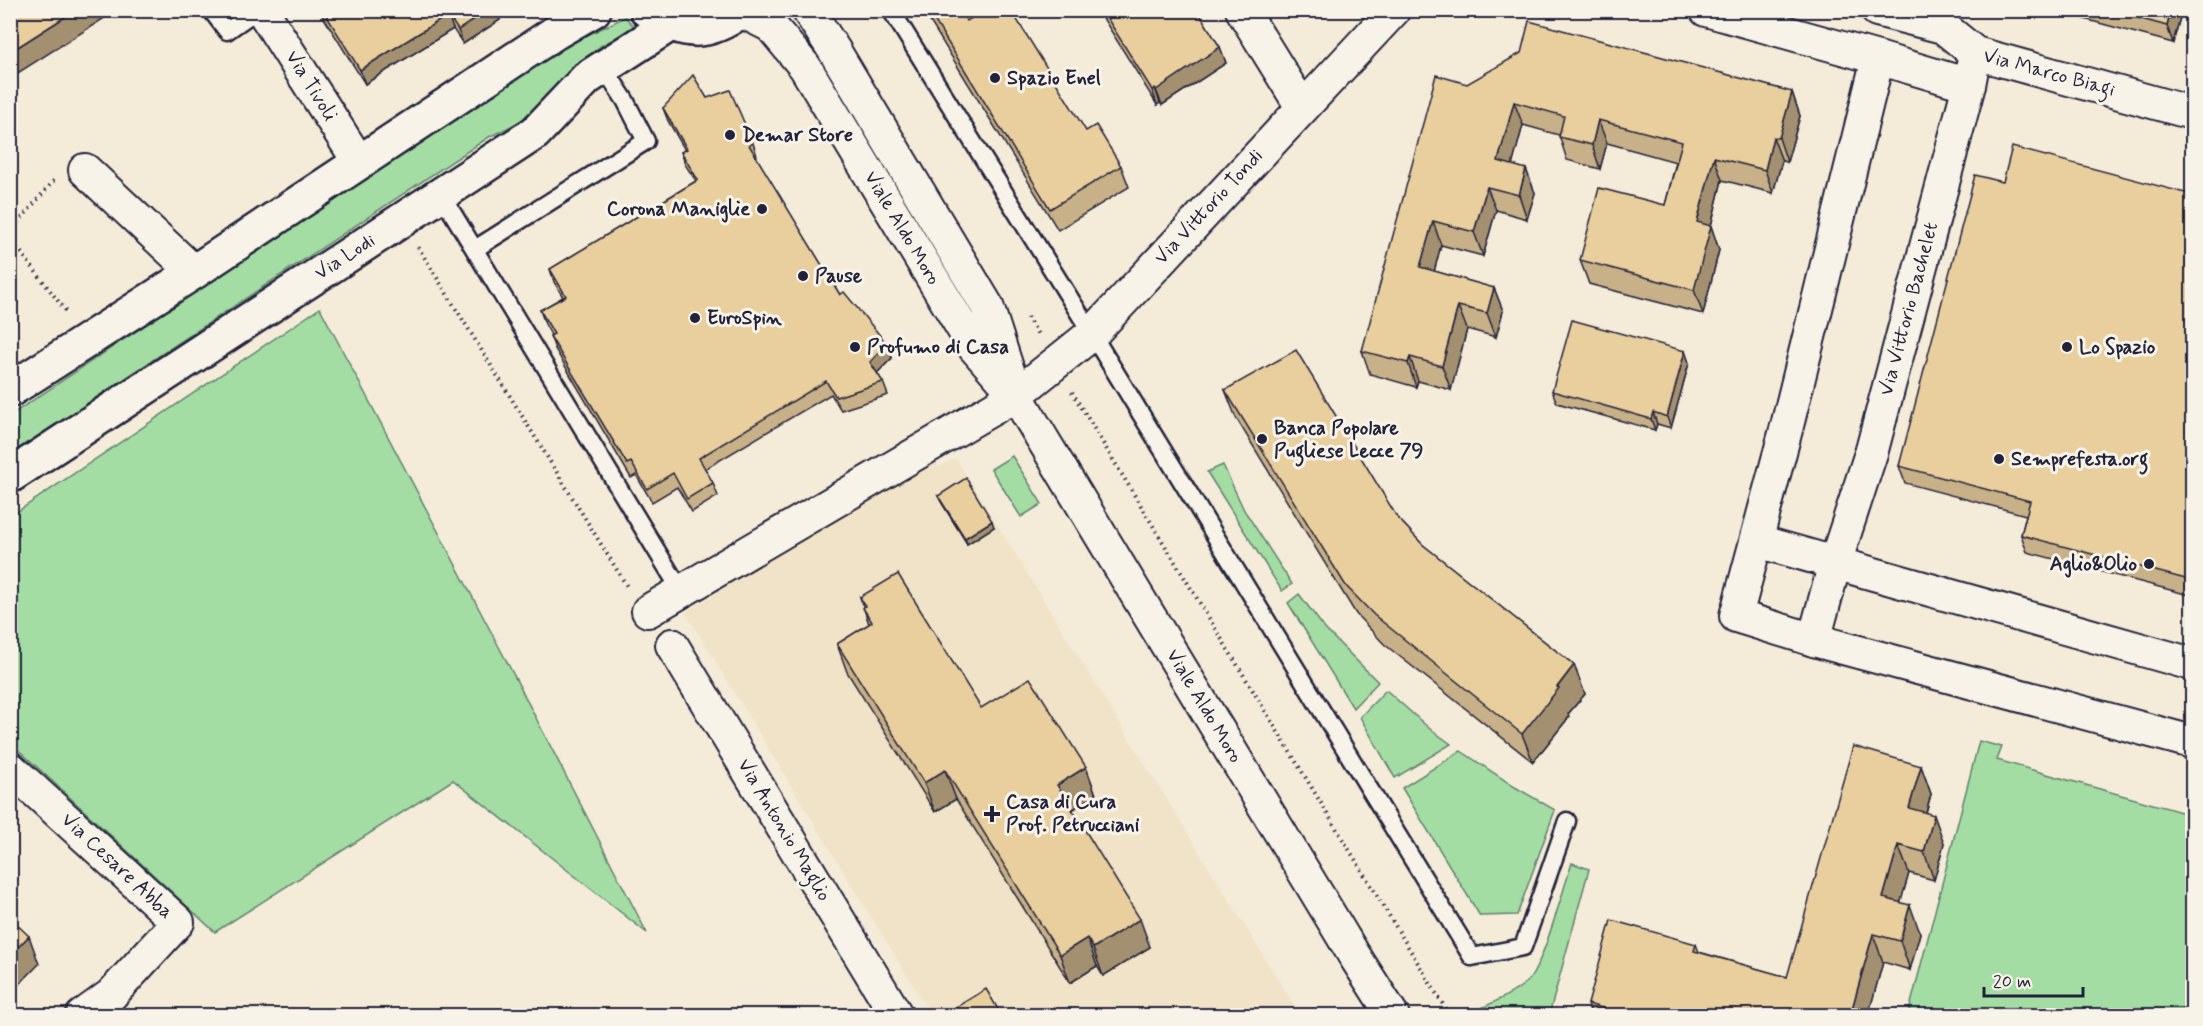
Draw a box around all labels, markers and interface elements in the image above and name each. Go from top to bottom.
street label: Via Marco Biagi [1980,42,2118,106]
street label: Via Tivoli [279,45,343,127]
place label: Spazio Enel [1007,65,1101,92]
marker: Spazio Enel [988,71,1002,85]
place label: Demar Store [742,122,853,149]
marker: Demar Store [723,128,737,142]
street label: Via Vittorio Tondi [1148,143,1270,271]
street label: Viale Aldo Moro [857,166,947,290]
place label: Corona Maniglie [607,196,750,223]
marker: Corona Maniglie [755,202,769,216]
street label: Via Vittorio Bachelet [1873,219,1945,399]
street label: Via Lodi [309,227,381,287]
place label: Pause [815,263,863,290]
marker: Pause [796,269,810,283]
place label: EuroSpin [707,305,782,332]
marker: EuroSpin [688,311,702,325]
place label: Profumo di Casa [867,334,1009,361]
place label: Lo Spazio [2079,334,2156,361]
marker: Profumo di Casa [848,340,862,354]
marker: Lo Spazio [2060,340,2074,354]
place label: Banca Popolare Pugliese Lecce 79 [1274,415,1424,467]
marker: Banca Popolare Pugliese Lecce 79 [1255,432,1269,446]
place label: Semprefesta.org [2011,446,2148,475]
marker: Semprefesta.org [1992,452,2006,466]
place label: Aglio&Olio [2050,551,2137,578]
marker: Aglio&Olio [2142,557,2156,571]
street label: Viale Aldo Moro [1159,644,1249,768]
street label: Via Antonio Maglio [729,754,837,907]
place label: Casa di Cura Prof. Petrucciani [1006,789,1140,839]
marker: Casa di Cura Prof. Petrucciani [983,805,1001,823]
street label: Via Cesare Abba [55,807,179,925]
scale bar [1984,960,2083,998]
text: 20 m [1993,970,2031,994]

